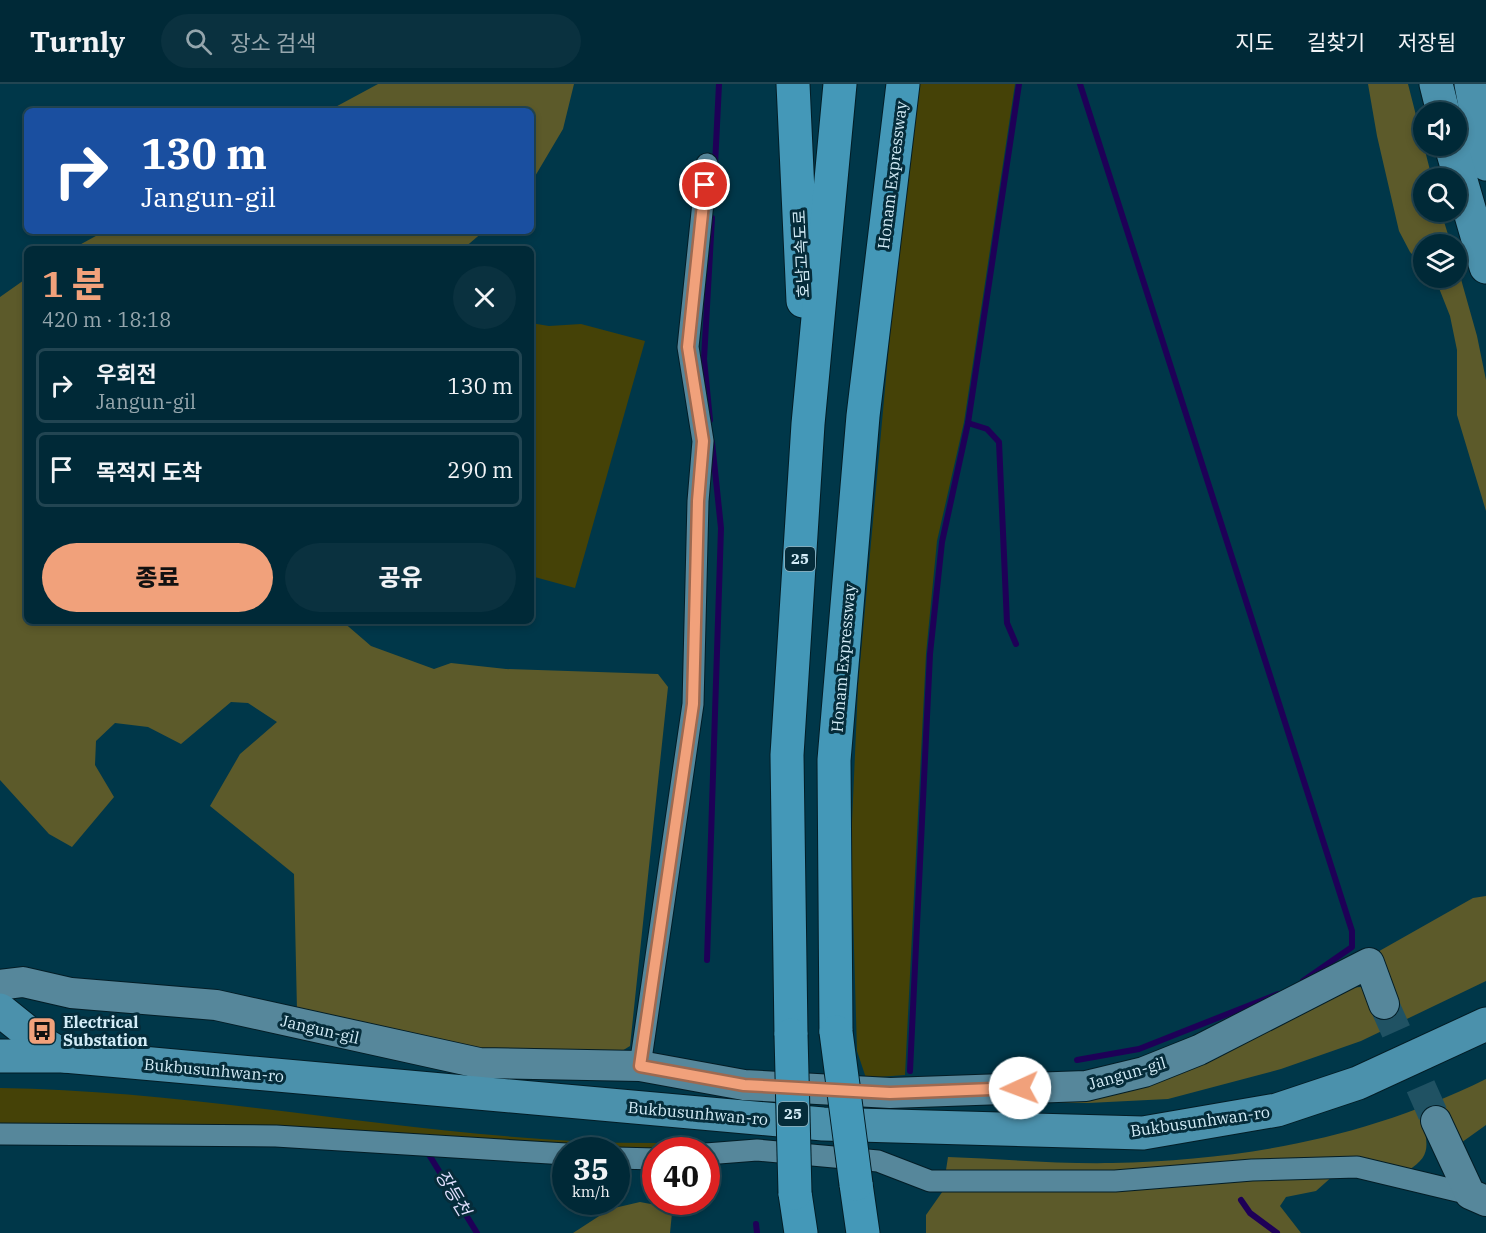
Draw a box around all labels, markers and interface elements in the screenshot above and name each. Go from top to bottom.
search box [161,14,581,68]
text: Turnly [30,23,125,60]
icon: search [182,25,215,58]
text: 장소 검색 [230,28,316,57]
text: 지도 [1235,28,1274,56]
text: 길찾기 [1307,28,1365,56]
text: 저장됨 [1398,28,1456,56]
street label: Honam Expressway [873,99,911,250]
map controls [1413,102,1467,288]
button: sound [1413,102,1467,156]
text: 130 m [141,126,267,181]
icon: right [42,132,120,210]
pin [679,159,730,210]
icon: arrive [688,168,721,201]
button: search [1413,168,1467,222]
text: Jangun-gil [141,179,276,214]
street label: 호남고속도로 [789,209,813,299]
button: layers [1413,234,1467,288]
text: 1 분 [42,260,105,307]
button: close [453,266,516,329]
text: 420 m · 18:18 [42,306,171,333]
text: 우회전 [96,359,157,388]
icon: right [45,369,78,402]
text: 130 m [447,371,513,400]
text: Jangun-gil [96,388,196,415]
icon: arrive [45,453,78,486]
text: 290 m [447,455,513,484]
text: 목적지 도착 [96,457,202,486]
button: 종료 [42,543,273,612]
button: 공유 [285,543,516,612]
road number: 25 [785,547,815,571]
street label: Honam Expressway [827,582,859,733]
street label: Jangun-gil [279,1010,361,1048]
place label: Electrical Substation [63,1012,148,1050]
bus stop icon: Electrical Substation [26,1015,58,1047]
street label: Jangun-gil [1086,1052,1168,1094]
street label: Bukbusunhwan-ro [143,1054,285,1086]
position arrow [988,1056,1052,1120]
street label: Bukbusunhwan-ro [627,1097,769,1129]
street label: Bukbusunhwan-ro [1129,1101,1271,1141]
road number: 25 [778,1102,808,1126]
speed limit sign: 40 [642,1137,720,1215]
text: 35 [573,1149,609,1188]
water label: 장등천 [431,1166,477,1222]
text: km/h [572,1182,610,1201]

